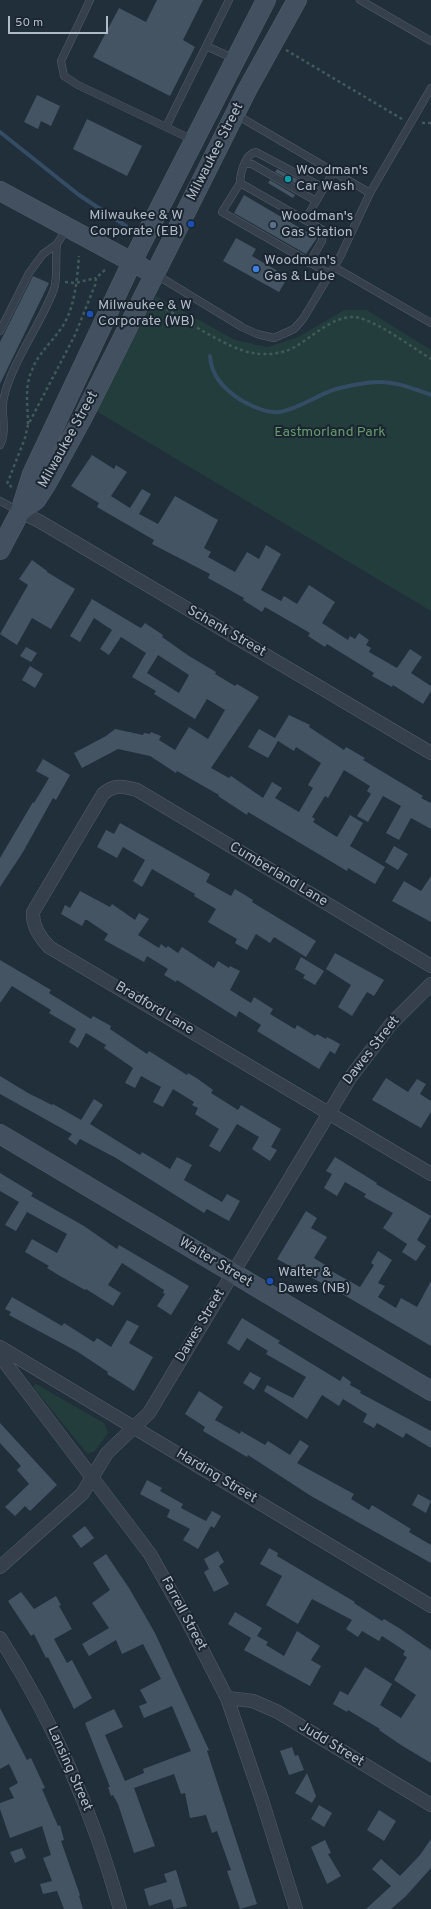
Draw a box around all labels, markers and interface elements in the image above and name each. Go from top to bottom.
scale bar [10,8,110,34]
text: 50 m [15,15,43,31]
street label: Milwaukee Street [184,100,248,204]
place label: Woodman's Car Wash [296,163,368,196]
marker: Woodman's Car Wash [283,174,293,184]
place label: Milwaukee & W Corporate (EB) [89,208,183,240]
place label: Woodman's Gas Station [281,209,353,242]
marker: Milwaukee & W Corporate (EB) [186,219,196,229]
marker: Woodman's Gas Station [268,220,278,230]
place label: Woodman's Gas & Lube [264,253,336,286]
marker: Woodman's Gas & Lube [251,264,261,274]
place label: Milwaukee & W Corporate (WB) [98,298,194,330]
marker: Milwaukee & W Corporate (WB) [85,309,95,319]
street label: Milwaukee Street [36,389,102,491]
park label: Eastmorland Park [274,425,386,441]
street label: Schenk Street [184,603,268,661]
street label: Cumberland Lane [226,839,330,911]
street label: Bradford Lane [111,979,197,1039]
street label: Dawes Street [340,1013,404,1089]
street label: Walter Street [175,1235,255,1291]
place label: Walter & Dawes (NB) [278,1265,350,1298]
marker: Walter & Dawes (NB) [265,1276,275,1286]
street label: Dawes Street [173,1286,229,1366]
street label: Harding Street [173,1446,259,1508]
street label: Farrell Street [156,1574,210,1654]
street label: Judd Street [295,1719,367,1771]
street label: Lansing Street [43,1724,95,1814]

